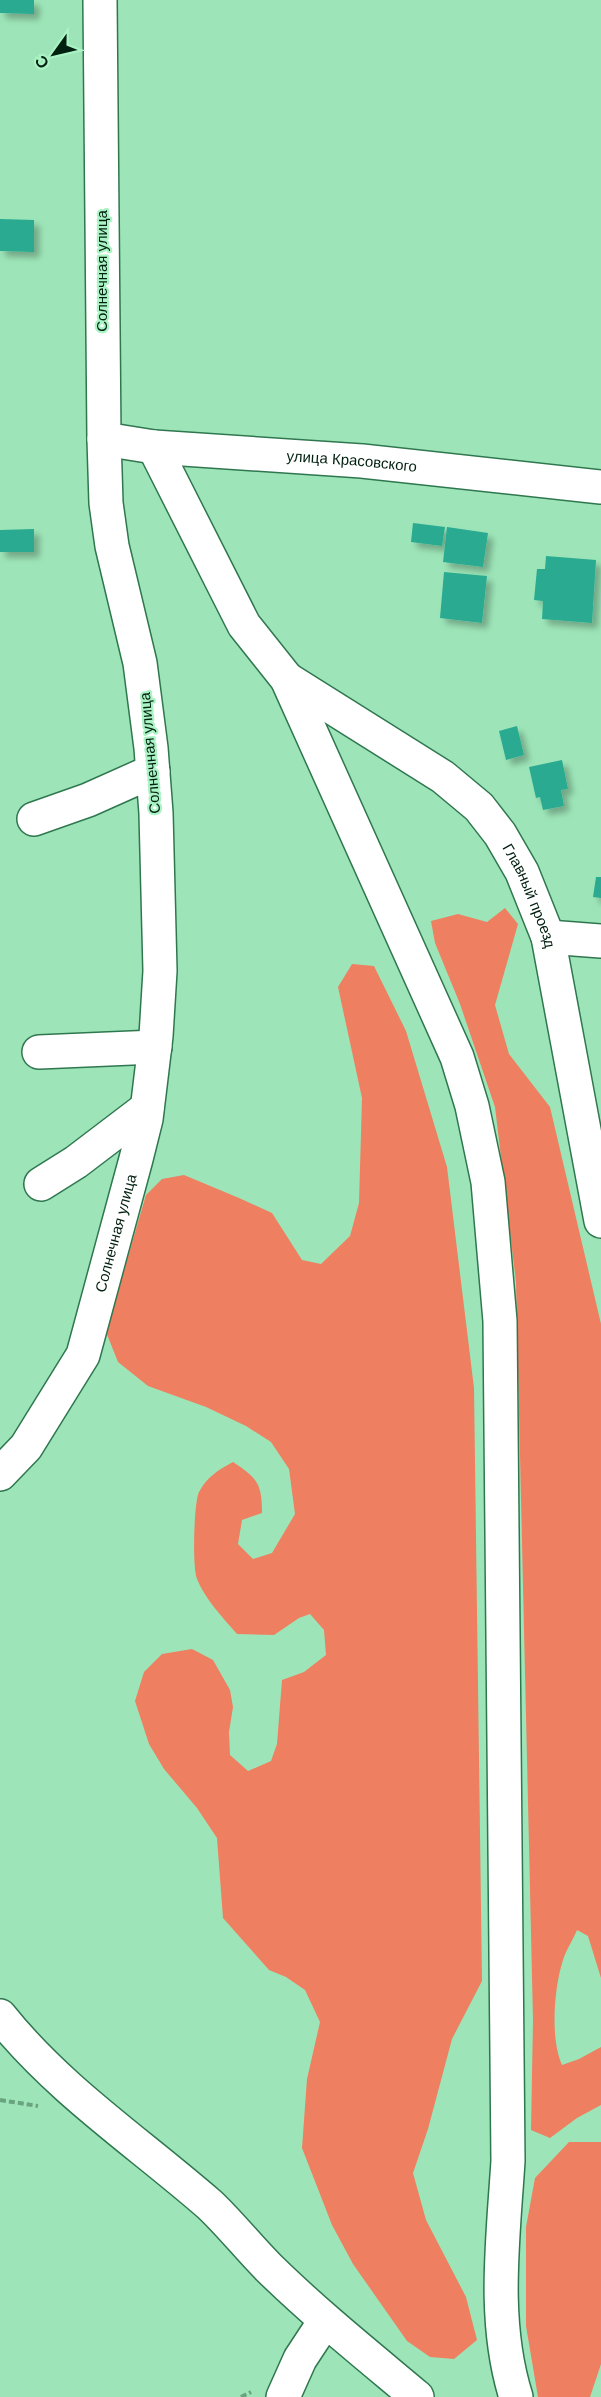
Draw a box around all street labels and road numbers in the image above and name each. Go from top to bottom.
street label: Солнечная улица [93,210,110,332]
street label: улица Красовского [286,447,418,475]
street label: Солнечная улица [136,691,163,814]
street label: Главный проезд [499,840,559,949]
street label: Солнечная улица [91,1171,140,1294]

